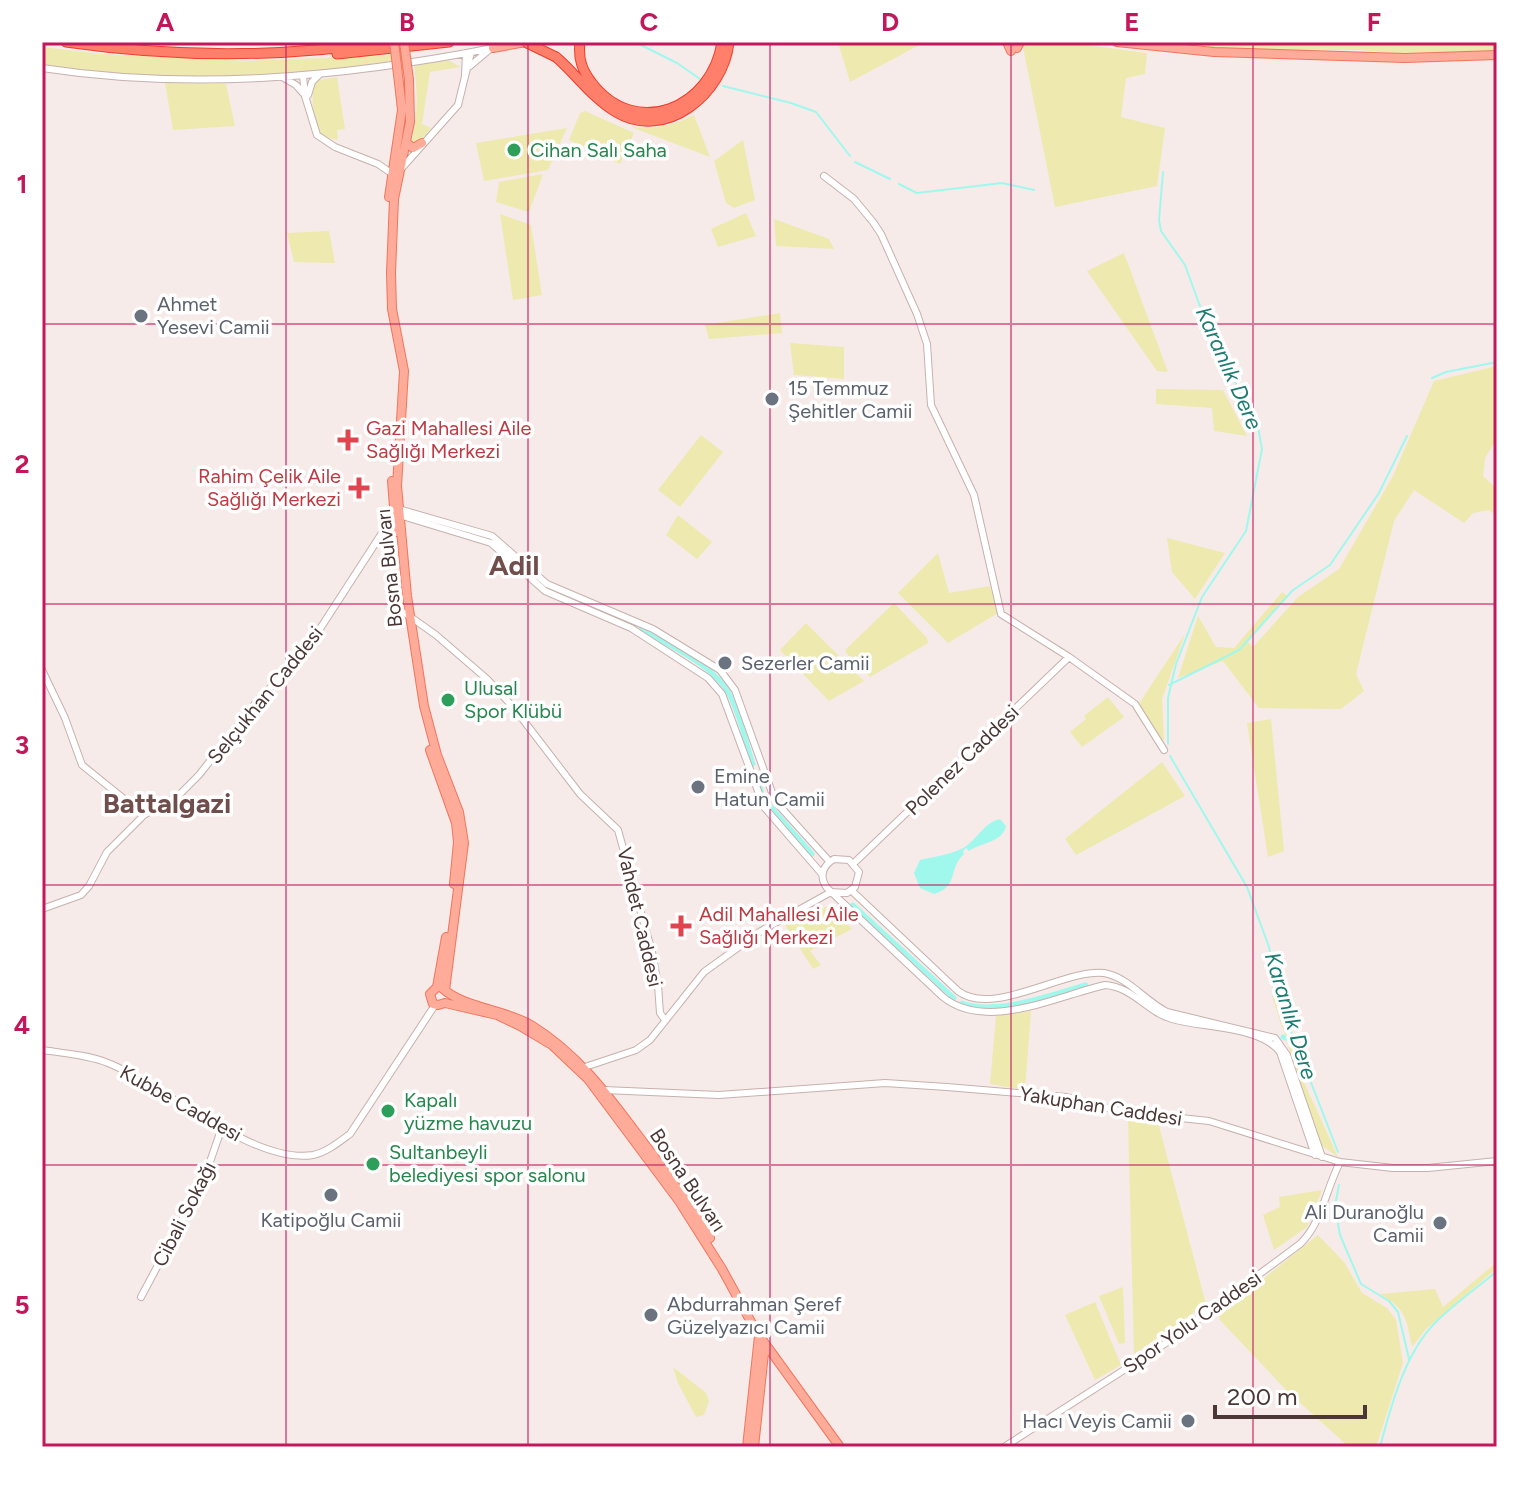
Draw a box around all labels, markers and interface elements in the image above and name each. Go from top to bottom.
text: A [156,6,175,38]
text: B [399,6,415,38]
text: C [640,6,659,38]
text: D [881,6,899,38]
text: E [1124,6,1140,38]
text: F [1367,6,1381,38]
place label: Cihan Salı Saha [530,138,667,162]
marker: Cihan Salı Saha [505,141,523,159]
text: 1 [17,168,27,200]
place label: Ahmet Yesevi Camii [157,292,270,339]
water label: Karanlık Dere [1190,302,1268,434]
marker: Ahmet Yesevi Camii [132,307,150,325]
place label: 15 Temmuz Şehitler Camii [788,376,913,423]
marker: 15 Temmuz Şehitler Camii [763,390,781,408]
place label: Gazi Mahallesi Aile Sağlığı Merkezi [366,416,531,463]
marker: Gazi Mahallesi Aile Sağlığı Merkezi [337,429,359,451]
text: 2 [14,448,30,480]
place label: Rahim Çelik Aile Sağlığı Merkezi [198,464,341,511]
marker: Rahim Çelik Aile Sağlığı Merkezi [348,477,370,499]
street label: Bosna Bulvarı [371,508,407,628]
district label: Adil [489,548,539,582]
street label: Selçukhan Caddesi [202,622,328,768]
place label: Sezerler Camii [741,651,870,675]
marker: Sezerler Camii [716,654,734,672]
place label: Ulusal Spor Klübü [464,676,562,723]
marker: Ulusal Spor Klübü [439,691,457,709]
street label: Polenez Caddesi [900,700,1024,820]
text: 3 [15,729,29,761]
place label: Emine Hatun Camii [714,764,825,811]
marker: Emine Hatun Camii [689,778,707,796]
district label: Battalgazi [103,786,231,820]
street label: Vahdet Caddesi [612,845,668,989]
place label: Adil Mahallesi Aile Sağlığı Merkezi [699,902,859,949]
marker: Adil Mahallesi Aile Sağlığı Merkezi [670,915,692,937]
water label: Karanlık Dere [1259,949,1323,1083]
text: 4 [14,1009,30,1041]
street label: Kubbe Caddesi [116,1060,246,1146]
street label: Yakuphan Caddesi [1018,1081,1184,1131]
place label: Kapalı yüzme havuzu [404,1088,532,1135]
marker: Kapalı yüzme havuzu [379,1102,397,1120]
street label: Bosna Bulvarı [645,1124,731,1236]
place label: Sultanbeyli belediyesi spor salonu [389,1140,586,1187]
marker: Sultanbeyli belediyesi spor salonu [364,1155,382,1173]
street label: Cibali Sokağı [147,1157,221,1271]
marker: Katipoğlu Camii [322,1186,340,1204]
place label: Ali Duranoğlu Camii [1305,1200,1424,1247]
place label: Katipoğlu Camii [260,1208,402,1232]
marker: Ali Duranoğlu Camii [1431,1214,1449,1232]
street label: Spor Yolu Caddesi [1118,1265,1266,1379]
text: 5 [14,1289,30,1321]
place label: Abdurrahman Şeref Güzelyazıcı Camii [667,1292,842,1339]
marker: Abdurrahman Şeref Güzelyazıcı Camii [642,1306,660,1324]
scale bar [1215,1369,1365,1419]
text: 200 m [1227,1382,1298,1411]
place label: Hacı Veyis Camii [1022,1409,1172,1433]
marker: Hacı Veyis Camii [1179,1412,1197,1430]

